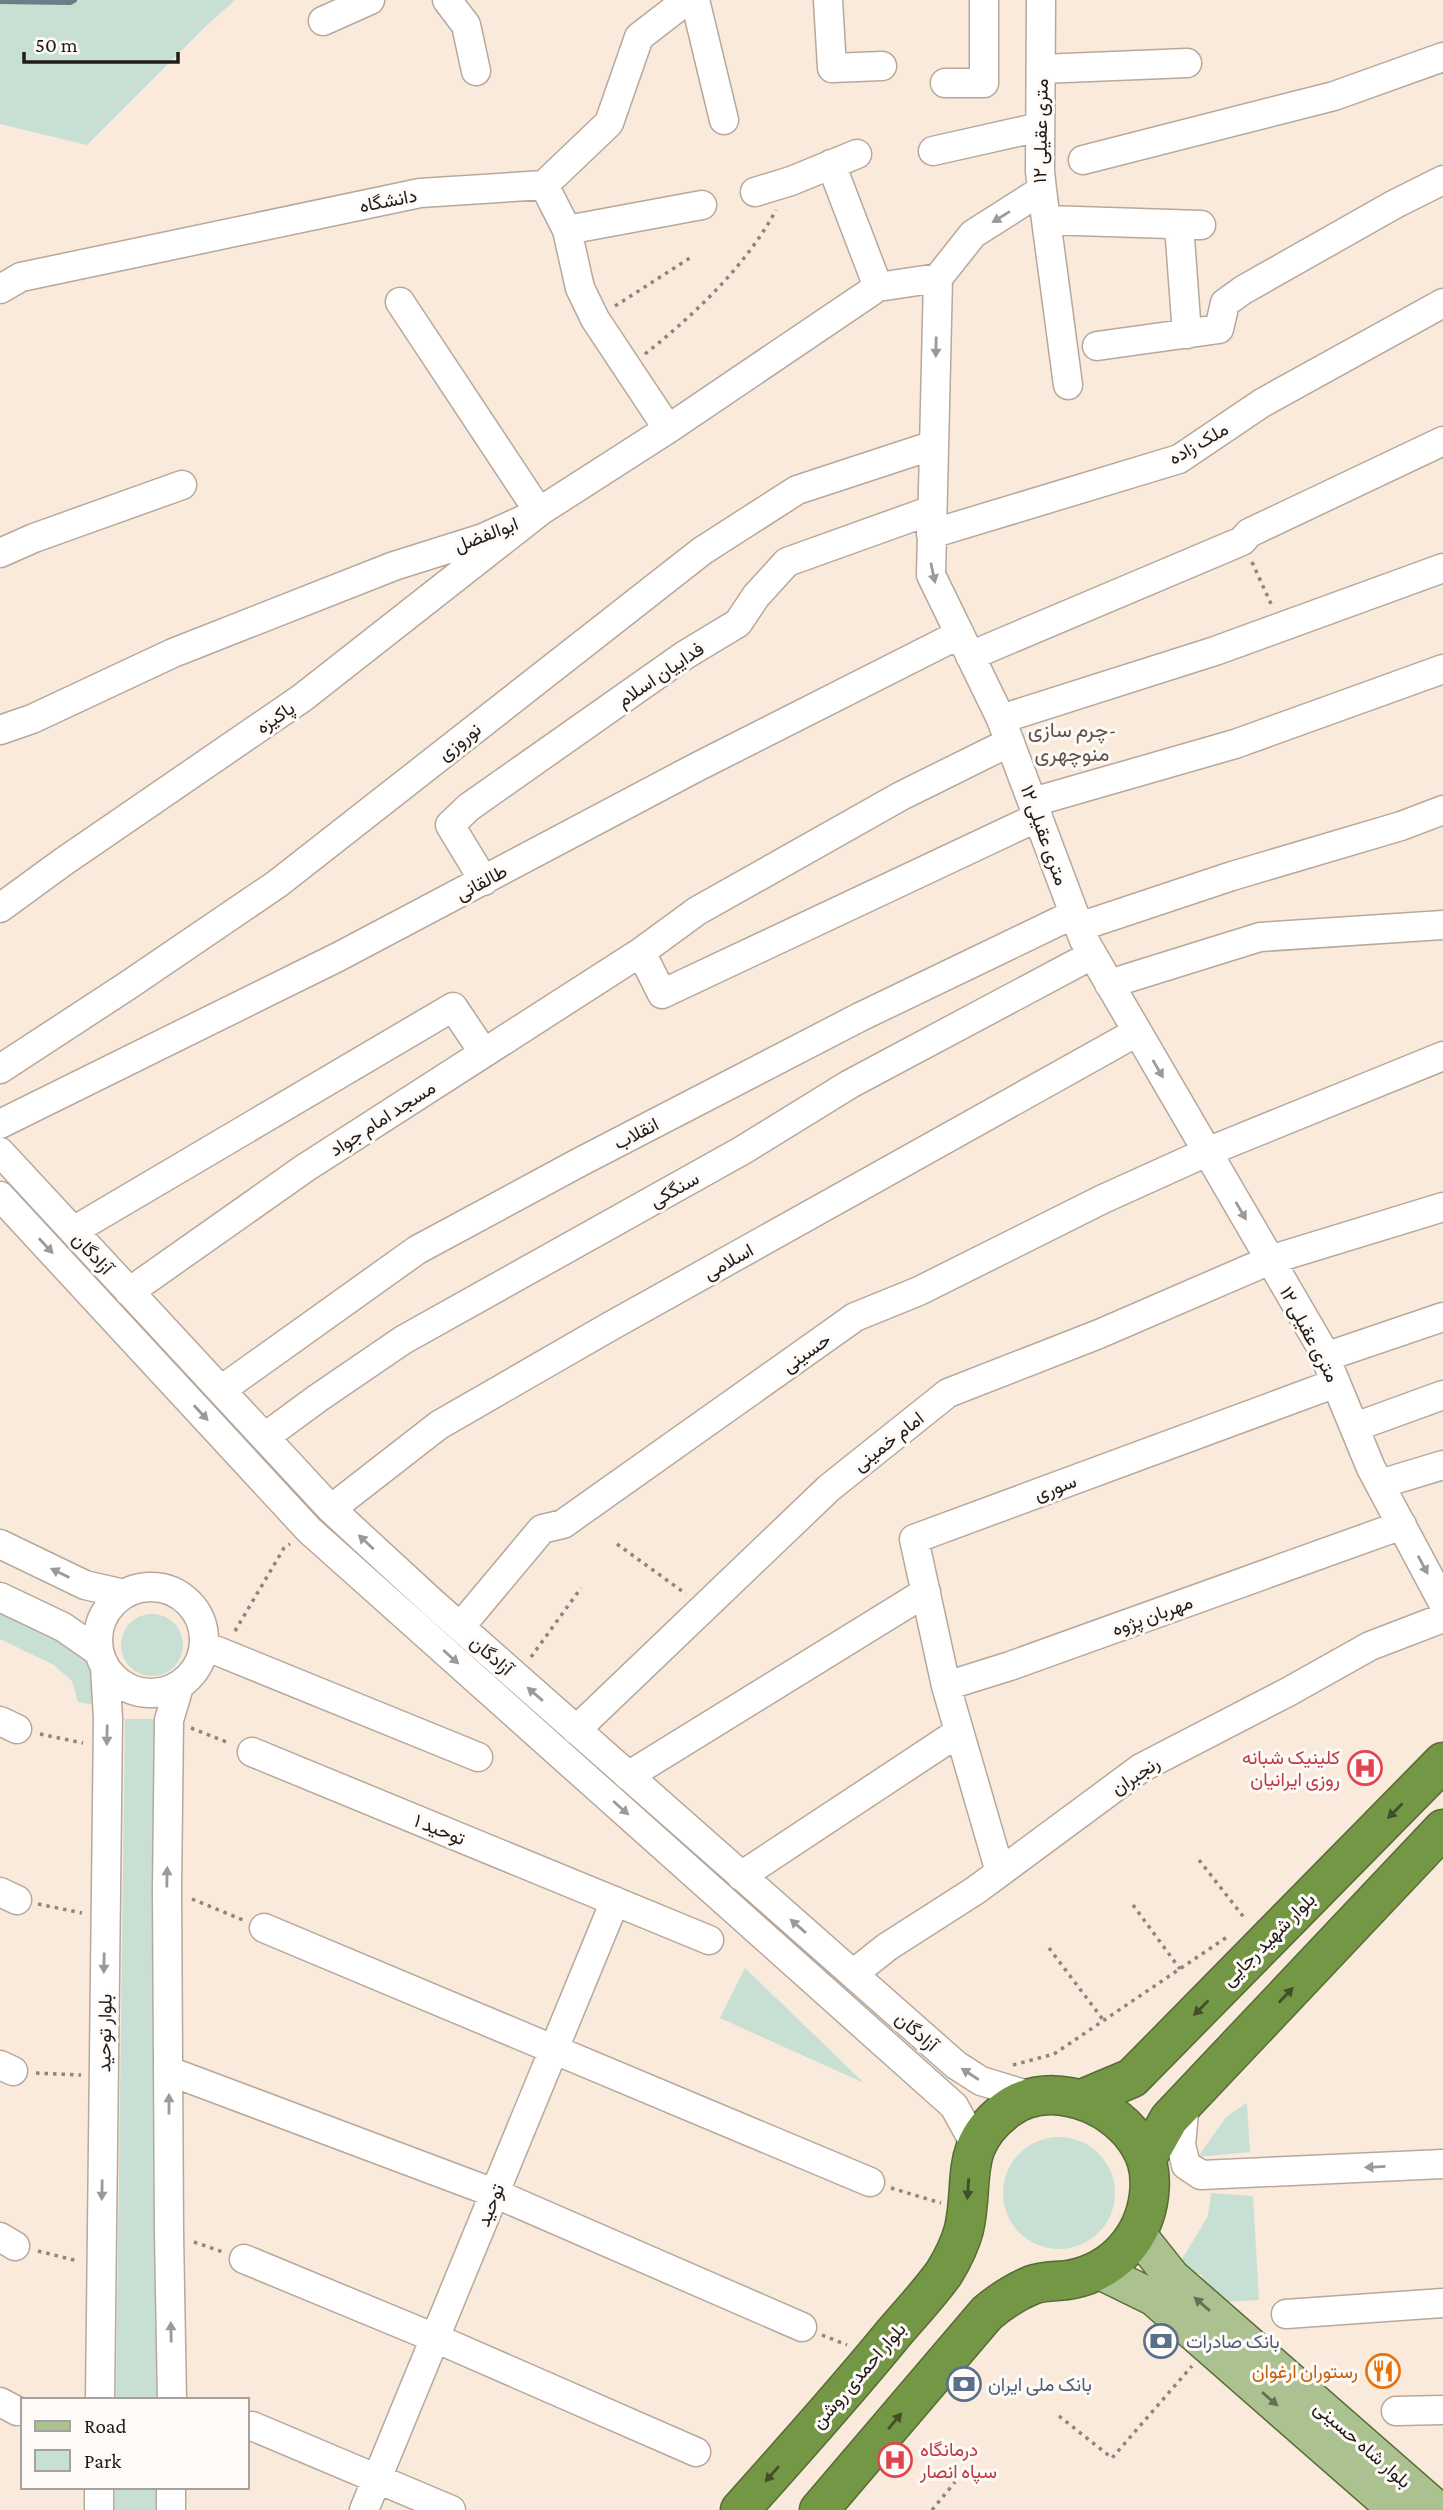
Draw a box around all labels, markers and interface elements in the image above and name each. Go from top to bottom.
scale bar [24,21,178,65]
text: 50 m [35,33,78,57]
street label: ۱۲ متری عقیلی [1029,78,1053,184]
street label: دانشگاه [357,185,419,216]
one-way arrow [991,210,1010,223]
one-way arrow [930,336,942,358]
street label: ملک زاده [1165,418,1232,470]
street label: ابوالفضل [451,513,522,557]
one-way arrow [928,563,939,585]
street label: فداییان اسلام [613,638,709,713]
street label: پاکیزه [252,697,300,740]
street label: نوروزی [434,718,485,765]
district label: چرم سازی- منوچهری [1028,718,1116,768]
street label: ۱۲ متری عقیلی [1016,782,1072,888]
street label: طالقانی [452,860,511,906]
one-way arrow [1152,1059,1164,1078]
street label: مسجد امام جواد [325,1076,440,1162]
street label: انقلاب [610,1113,663,1154]
street label: سنگکی [646,1167,703,1212]
one-way arrow [1235,1201,1247,1221]
street label: آزادگان [67,1228,118,1280]
one-way arrow [38,1237,54,1254]
street label: اسلامی [700,1239,757,1285]
street label: ۱۲ متری عقیلی [1275,1283,1343,1386]
street label: حسینی [778,1328,835,1377]
one-way arrow [192,1404,208,1421]
street label: امام خمینی [849,1407,929,1477]
street label: سوری [1031,1470,1079,1506]
one-way arrow [358,1534,375,1550]
one-way arrow [1417,1556,1429,1575]
one-way arrow [50,1567,70,1578]
street label: مهربان پژوه [1109,1591,1196,1643]
street label: آزادگان [466,1631,518,1681]
one-way arrow [442,1649,460,1665]
one-way arrow [527,1687,544,1702]
one-way arrow [102,1725,113,1747]
place label: کلینیک شبانه روزی ایرانیان [1242,1747,1340,1791]
hospital icon: کلینیک شبانه روزی ایرانیان [1346,1749,1384,1787]
street label: رنجبران [1107,1752,1164,1800]
one-way arrow [612,1800,629,1816]
one-way arrow [1387,1802,1404,1818]
street label: توحید ۱ [411,1810,468,1850]
one-way arrow [161,1865,173,1887]
street label: بلوار شهید رجایی [1217,1888,1320,1991]
one-way arrow [790,1918,807,1934]
one-way arrow [99,1952,110,1974]
one-way arrow [1278,1987,1294,2004]
street label: بلوار توحید [93,1994,117,2072]
one-way arrow [1193,1999,1210,2015]
street label: آزادگان [891,2007,943,2057]
one-way arrow [960,2068,980,2081]
one-way arrow [163,2093,175,2115]
one-way arrow [1364,2162,1386,2173]
one-way arrow [962,2178,973,2200]
one-way arrow [96,2180,107,2202]
street label: توحید [472,2181,509,2230]
one-way arrow [1193,2296,1211,2312]
street label: بلوار احمدی روشن [807,2318,911,2433]
one-way arrow [165,2320,176,2342]
bank icon: بانک صادرات [1142,2322,1180,2360]
place label: بانک صادرات [1186,2331,1280,2353]
restaurant icon: رستوران ارغوان [1364,2352,1402,2390]
place label: رستوران ارغوان [1252,2361,1358,2383]
bank icon: بانک ملی ایران [945,2365,983,2403]
place label: بانک ملی ایران [988,2374,1092,2396]
one-way arrow [1261,2391,1278,2407]
street label: بلوار شاه حسینی [1309,2397,1415,2493]
legend [21,2398,248,2489]
one-way arrow [887,2412,902,2429]
text: Road [84,2414,127,2438]
place label: درمانگاه سپاه انصار [919,2439,997,2485]
hospital icon: درمانگاه سپاه انصار [876,2441,914,2479]
text: Park [84,2449,121,2473]
one-way arrow [764,2465,780,2483]

